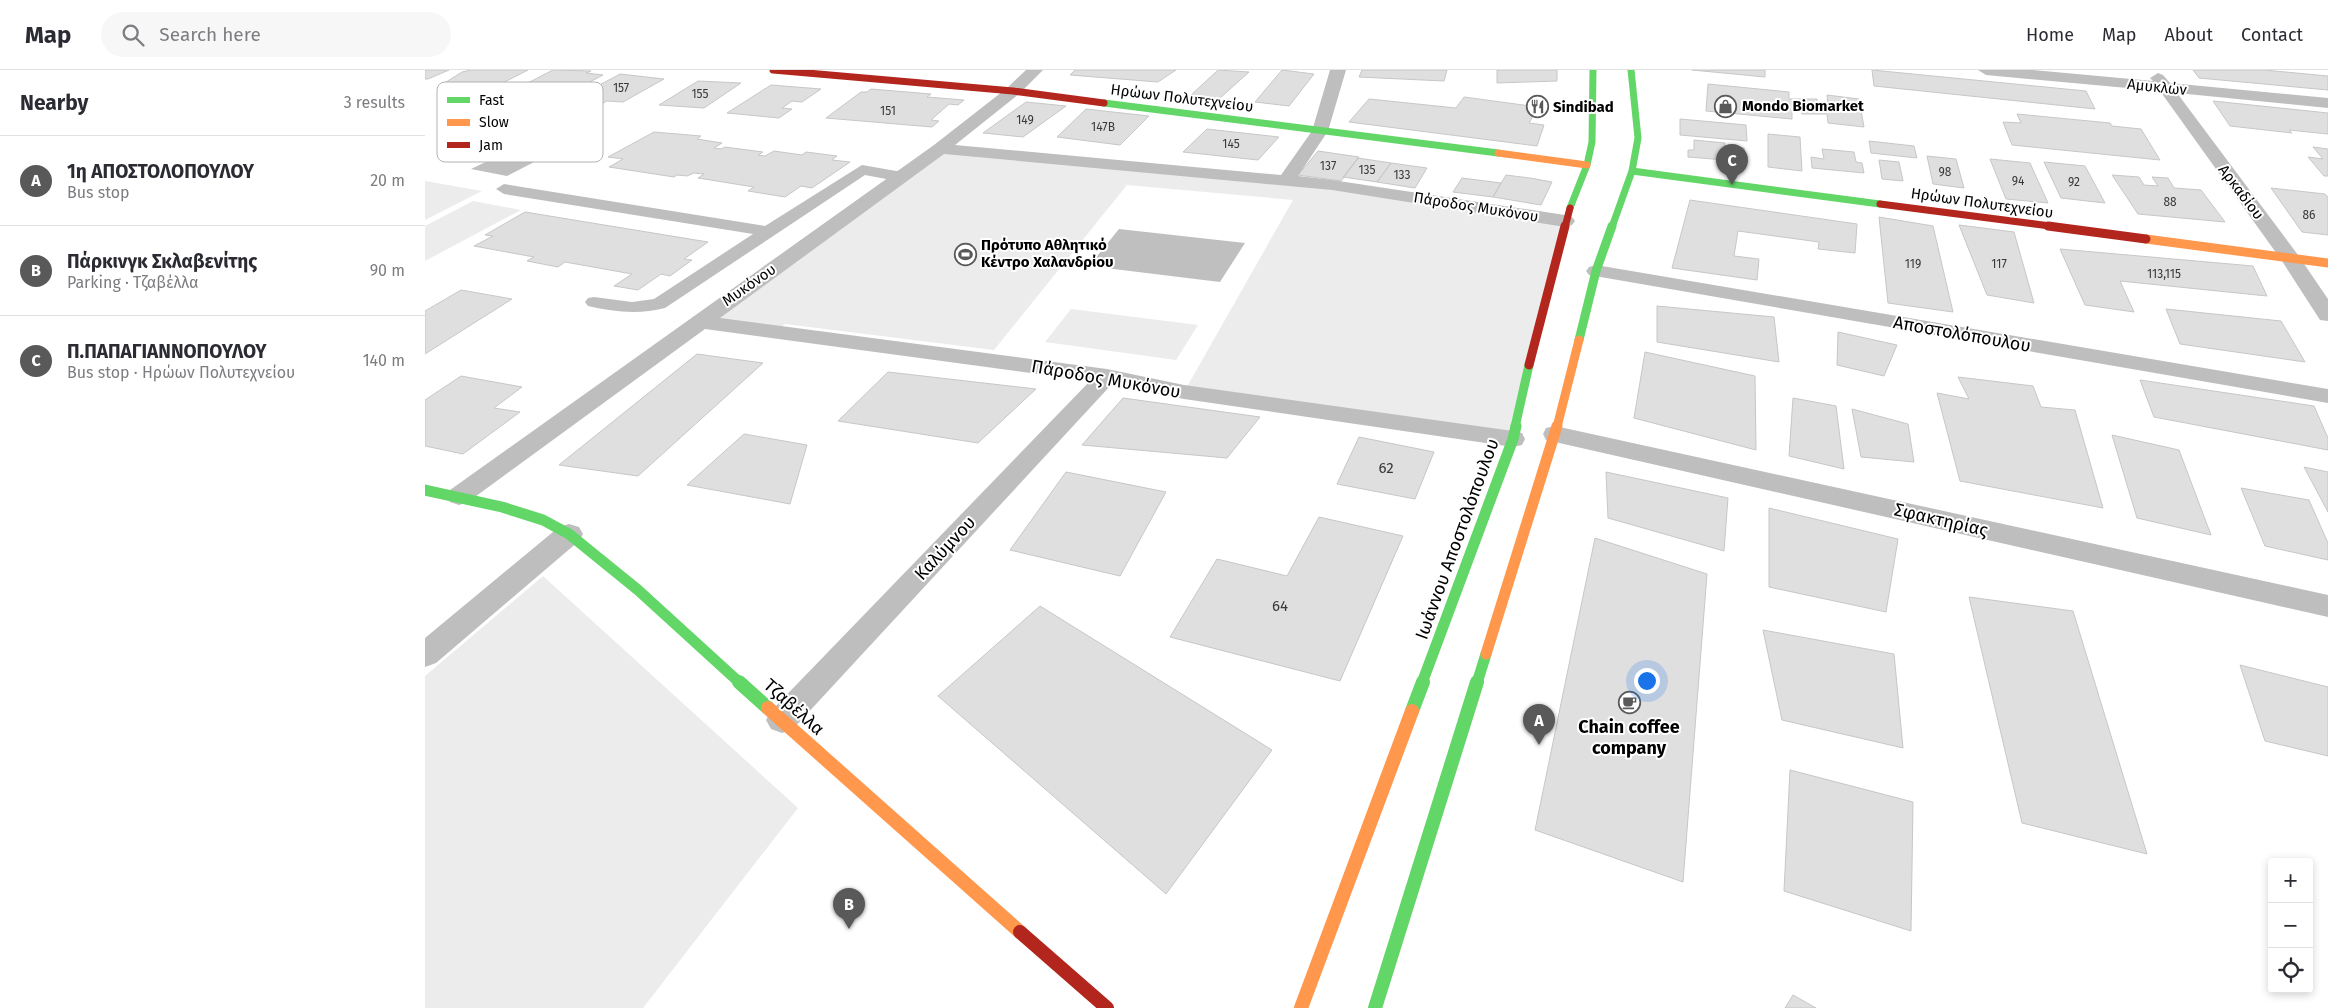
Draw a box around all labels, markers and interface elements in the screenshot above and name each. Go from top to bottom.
search box [101,12,451,57]
text: Map [25,21,71,49]
icon: search [119,21,147,49]
text: Search here [159,23,261,46]
text: Home [2026,24,2074,46]
text: Map [2102,24,2136,46]
text: About [2164,24,2213,46]
text: Contact [2241,24,2303,46]
street label: Αμυκλών [2126,75,2188,99]
street label: Ηρώων Πολυτεχνείου [1110,80,1254,116]
house number: 157 [613,81,629,95]
legend [437,82,603,162]
house number: 155 [691,87,709,101]
text: Nearby [20,90,88,116]
text: Fast [479,92,505,109]
text: 3 results [344,93,405,112]
shop icon: Mondo Biomarket [1714,94,1738,118]
restaurant icon: Sindibad [1525,95,1549,119]
place label: Mondo Biomarket [1742,97,1864,115]
place label: Sindibad [1553,98,1614,116]
house number: 151 [880,104,896,118]
house number: 149 [1016,113,1034,127]
text: Slow [479,114,509,131]
house number: 147Β [1091,120,1115,134]
text: Jam [479,137,503,154]
house number: 145 [1222,137,1240,151]
pin: C [1716,144,1748,185]
house number: 137 [1320,159,1336,173]
text: 1η ΑΠΟΣΤΟΛΟΠΟΥΛΟΥ [67,160,254,183]
street label: Αρκαδίου [2215,161,2267,223]
house number: 135 [1358,163,1376,177]
house number: 98 [1939,165,1952,179]
house number: 133 [1393,168,1411,182]
text: A [31,171,41,190]
text: 20 m [370,171,405,190]
house number: 94 [2012,174,2025,188]
house number: 92 [2068,175,2080,189]
text: Bus stop [67,183,130,202]
street label: Ηρώων Πολυτεχνείου [1910,184,2054,222]
street label: Πάροδος Μυκόνου [1412,188,1540,226]
house number: 88 [2163,195,2177,209]
house number: 86 [2302,208,2316,222]
place label: Πρότυπο Αθλητικό Κέντρο Χαλανδρίου [981,236,1114,271]
sports icon: Πρότυπο Αθλητικό Κέντρο Χαλανδρίου [953,242,977,266]
text: Πάρκινγκ Σκλαβενίτης [67,250,257,273]
house number: 119 [1905,257,1921,271]
house number: 117 [1991,257,2007,271]
street label: Μυκόνου [719,260,779,310]
text: B [31,261,41,280]
text: 90 m [370,261,405,280]
house number: 113,115 [2147,267,2181,281]
text: Parking · Τζαβέλλα [67,273,199,292]
street label: Αποστολόπουλου [1892,311,2032,357]
text: Π.ΠΑΠΑΓΙΑΝΝΟΠΟΥΛΟΥ [67,340,267,363]
text: C [31,351,41,370]
text: 140 m [363,351,405,370]
street label: Πάροδος Μυκόνου [1030,355,1182,403]
text: Bus stop · Ηρώων Πολυτεχνείου [67,363,295,382]
street label: Ιωάννου Αποστολόπουλου [1410,436,1504,642]
house number: 62 [1378,459,1394,477]
street label: Σφακτηρίας [1892,499,1990,542]
street label: Καλύμνου [910,511,980,585]
house number: 64 [1272,597,1288,615]
your location [1634,668,1660,694]
street label: Τζαβέλλα [759,674,829,740]
cafe icon: Chain coffee company [1617,690,1641,714]
pin: A [1523,704,1555,745]
place label: Chain coffee company [1578,716,1680,759]
map controls [2268,858,2313,993]
button: + [2268,858,2313,903]
pin: B [833,888,865,929]
button: − [2268,903,2313,948]
button: locate [2268,948,2313,993]

